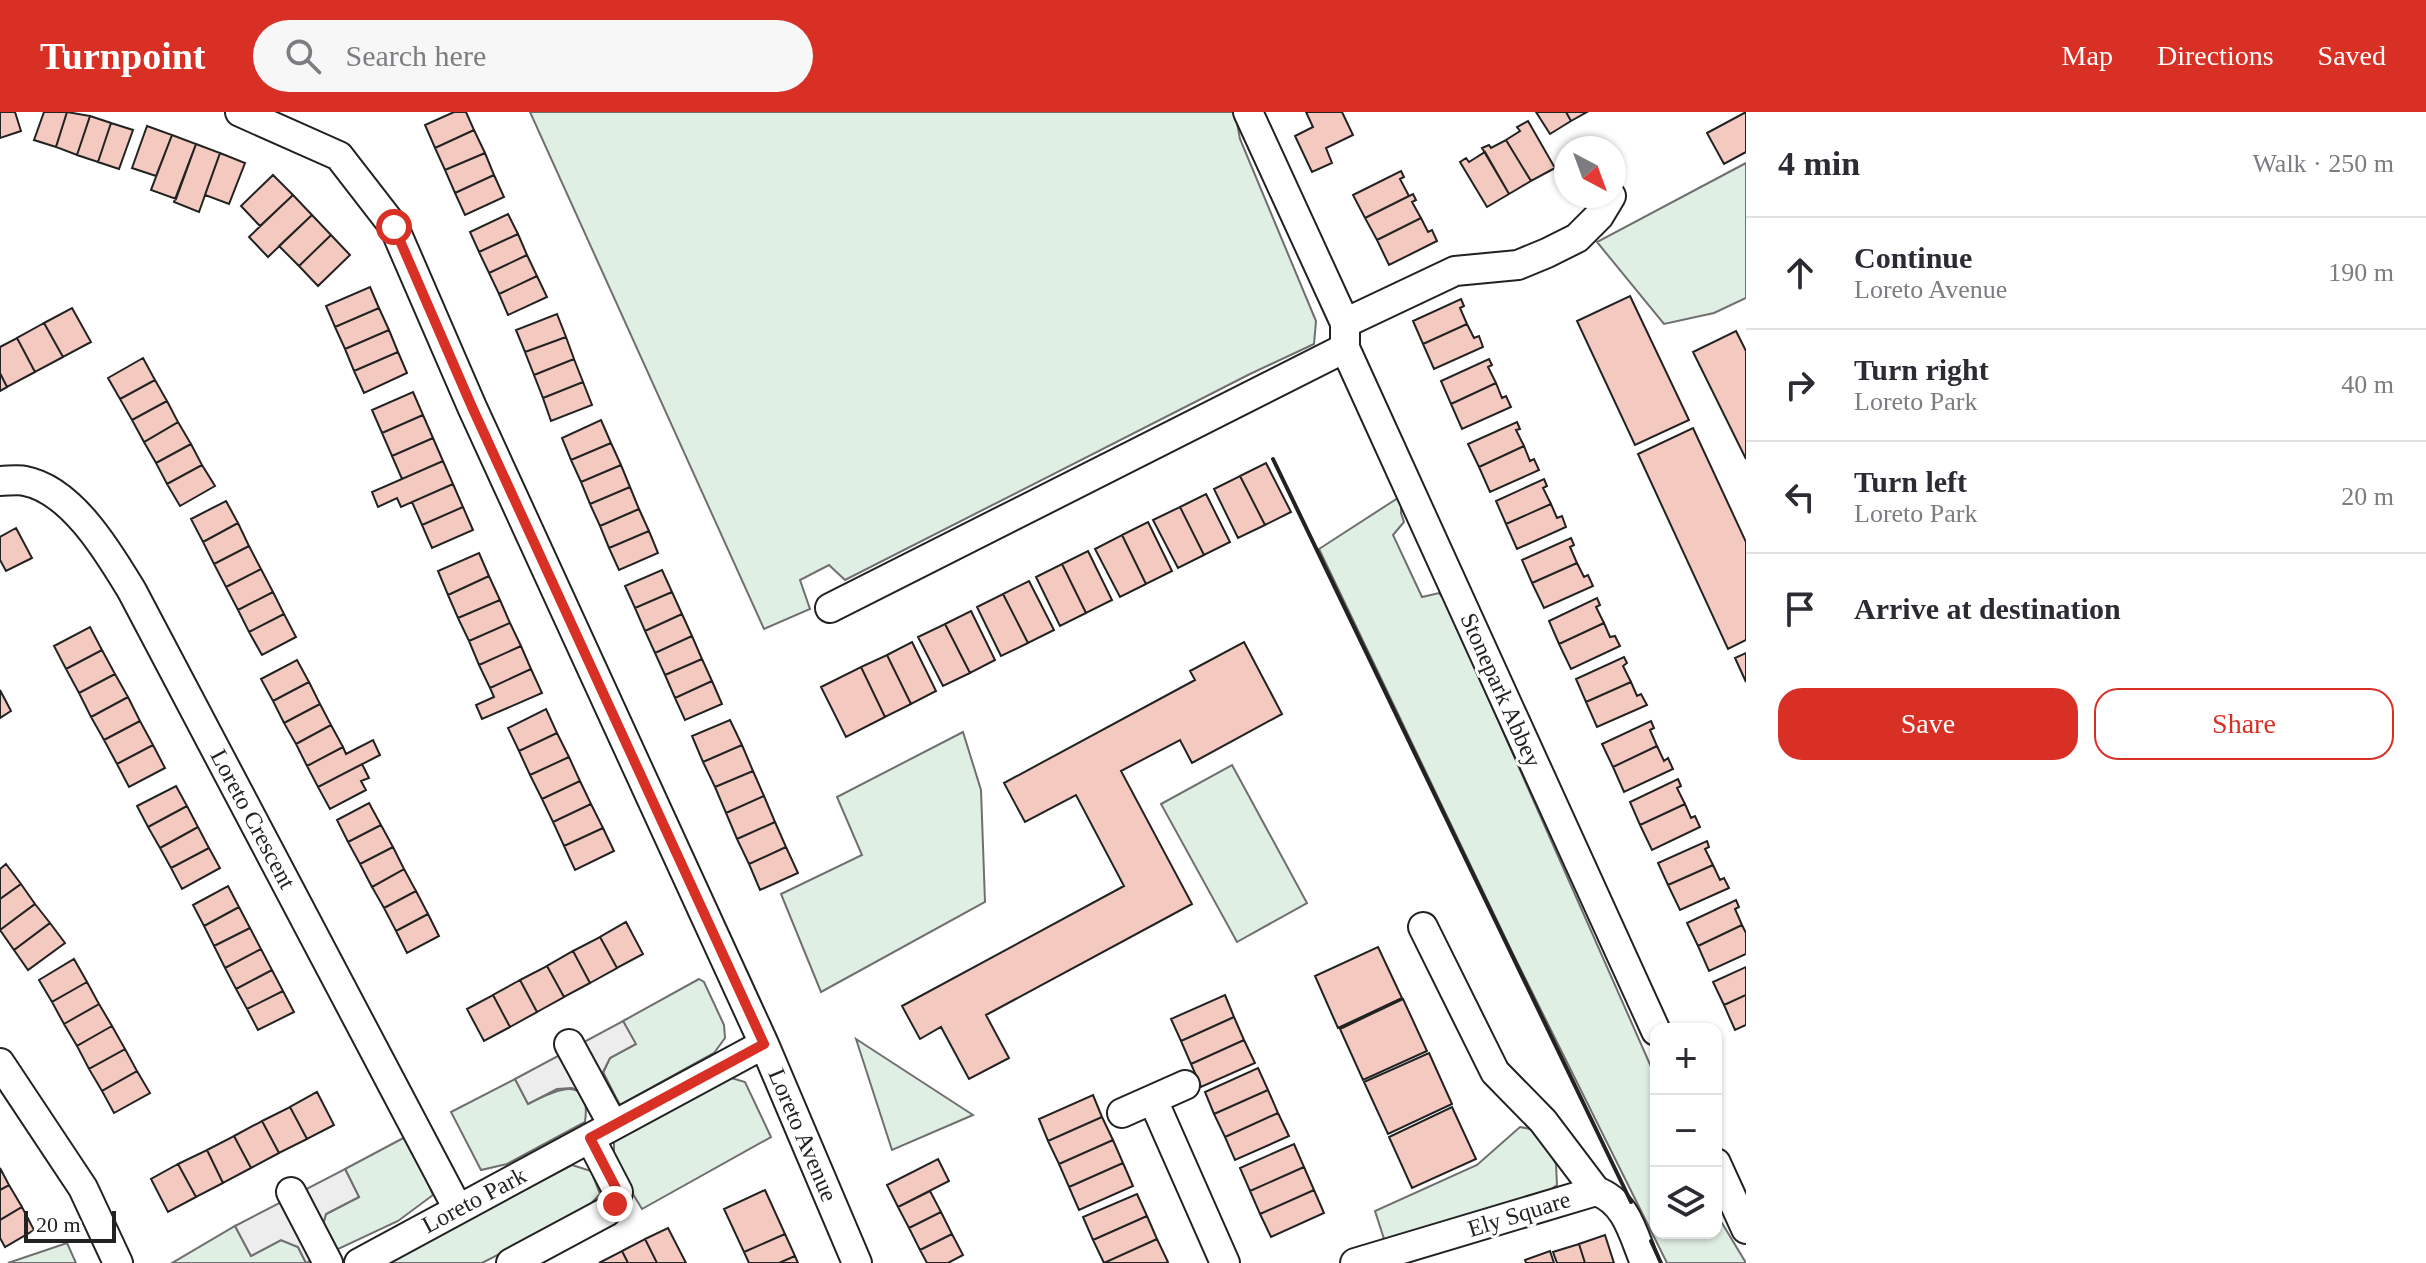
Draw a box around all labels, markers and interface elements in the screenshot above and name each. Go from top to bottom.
search box [253,20,813,92]
icon: search [281,34,325,78]
text: Turnpoint [40,35,205,77]
text: Search here [345,39,486,72]
text: Map [2062,40,2113,71]
text: Directions [2157,40,2274,71]
text: Saved [2318,40,2386,71]
north arrow [1554,136,1626,208]
text: 4 min [1778,145,1860,182]
text: Walk · 250 m [2252,149,2394,178]
route start [376,209,412,245]
text: Continue [1854,241,1972,274]
icon: ahead [1778,251,1822,295]
text: 190 m [2328,258,2394,287]
text: Loreto Avenue [1854,275,2007,304]
text: Turn right [1854,353,1989,386]
icon: right [1778,363,1822,407]
text: 40 m [2341,370,2394,399]
text: Loreto Park [1854,387,1977,416]
text: Turn left [1854,465,1967,498]
icon: left [1778,475,1822,519]
text: 20 m [2341,482,2394,511]
text: Loreto Park [1854,499,1977,528]
icon: arrive [1778,587,1822,631]
text: Arrive at destination [1854,592,2121,625]
street label: Stonepark Abbey [1455,609,1547,771]
button: Save [1778,688,2078,760]
button: Share [2094,688,2394,760]
street label: Loreto Crescent [205,745,301,893]
map controls [1650,1023,1722,1239]
button: + [1650,1023,1722,1095]
street label: Loreto Avenue [763,1065,843,1205]
button: − [1650,1095,1722,1167]
street label: Loreto Park [418,1162,530,1238]
button: layers [1650,1167,1722,1239]
route end [597,1186,633,1222]
street label: Ely Square [1465,1186,1573,1242]
scale bar [24,1207,116,1243]
text: 20 m [36,1212,81,1237]

